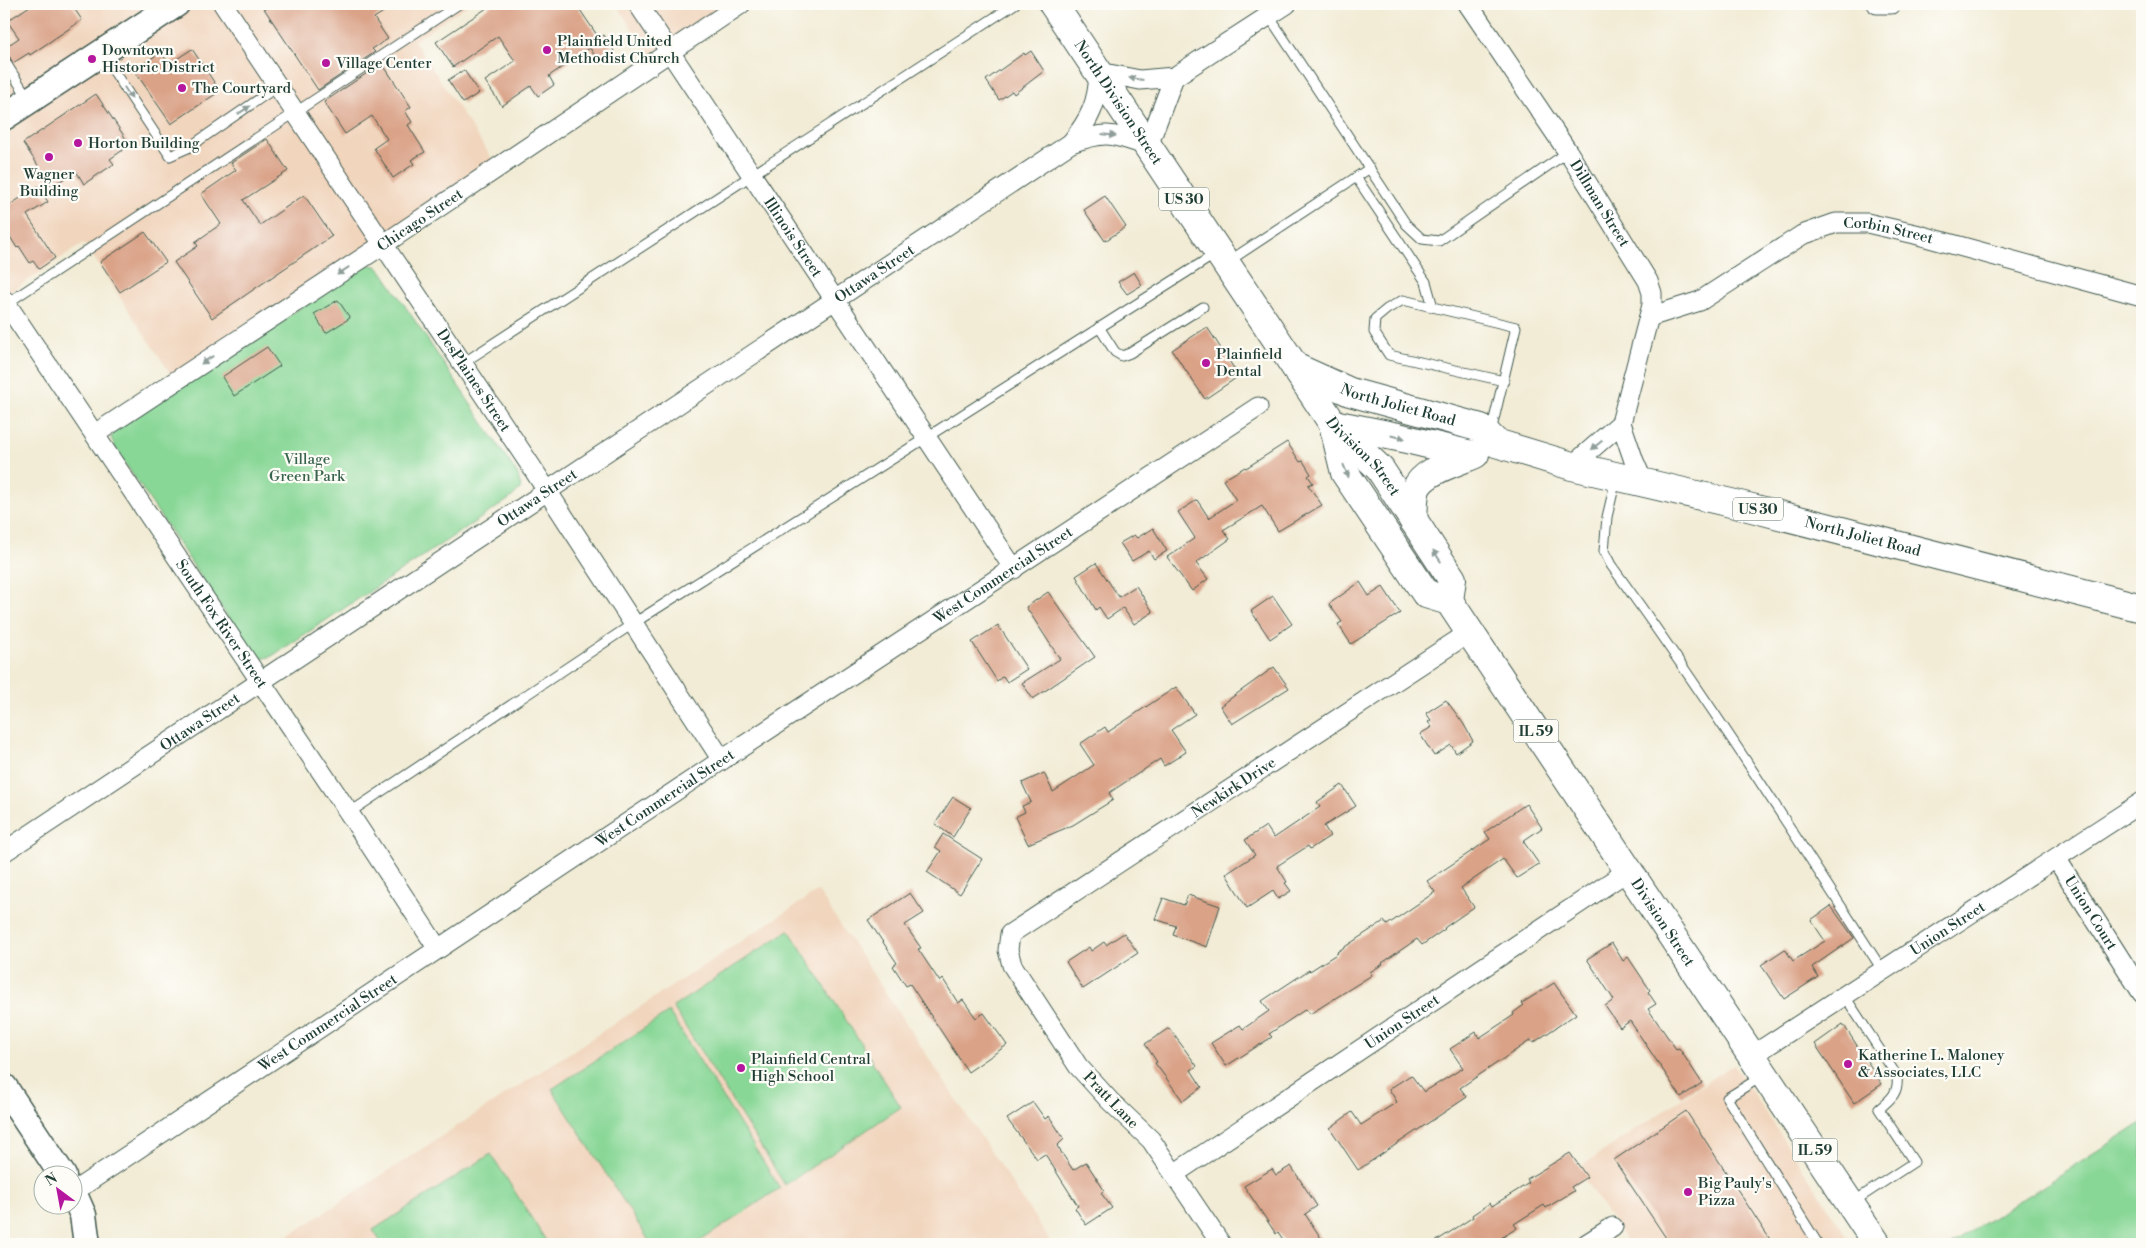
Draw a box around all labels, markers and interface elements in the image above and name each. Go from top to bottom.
place label: Plainfield United Methodist Church [557,32,680,68]
street label: North Division Street [1070,37,1167,169]
place label: Downtown Historic District [102,41,216,77]
marker: Plainfield United Methodist Church [541,44,553,56]
marker: Downtown Historic District [86,53,98,65]
place label: Village Center [335,54,432,73]
marker: Village Center [320,57,332,69]
one-way arrow [1128,75,1144,83]
place label: The Courtyard [192,79,292,98]
marker: The Courtyard [176,82,188,94]
one-way arrow [124,87,133,100]
one-way arrow [237,106,251,115]
one-way arrow [1102,131,1118,139]
place label: Horton Building [88,134,200,153]
marker: Horton Building [72,137,84,149]
marker: Wagner Building [43,151,55,163]
street label: Dillman Street [1565,156,1634,251]
place label: Wagner Building [19,165,79,201]
street label: Chicago Street [374,184,467,256]
road number: US 30 [1159,188,1209,210]
street label: Illinois Street [759,194,827,282]
street label: Corbin Street [1843,214,1936,249]
street label: Ottawa Street [831,240,919,307]
one-way arrow [336,266,350,275]
street label: DesPlaines Street [432,325,515,436]
place label: Plainfield Dental [1216,345,1282,381]
one-way arrow [201,355,214,365]
marker: Plainfield Dental [1200,357,1212,369]
street label: North Joliet Road [1337,380,1458,431]
street label: Division Street [1321,413,1404,500]
one-way arrow [1390,433,1405,441]
one-way arrow [1591,440,1604,451]
park label: Village Green Park [269,450,346,486]
street label: Ottawa Street [494,464,581,532]
one-way arrow [1342,464,1350,478]
road number: US 30 [1733,498,1783,520]
street label: North Joliet Road [1803,513,1923,561]
street label: West Commercial Street [929,522,1077,629]
one-way arrow [1432,550,1442,563]
street label: South Fox River Street [171,556,272,693]
street label: Ottawa Street [156,689,244,756]
road number: IL 59 [1514,719,1558,742]
street label: West Commercial Street [591,745,739,852]
street label: Newkirk Drive [1188,753,1280,822]
street label: Union Court [2060,872,2122,954]
street label: Division Street [1626,875,1699,971]
street label: Union Street [1907,897,1990,960]
street label: West Commercial Street [254,969,402,1076]
street label: Union Street [1361,990,1444,1054]
place label: Katherine L. Maloney & Associates, LLC [1858,1046,2005,1082]
place label: Plainfield Central High School [751,1050,871,1086]
marker: Katherine L. Maloney & Associates, LLC [1842,1058,1854,1070]
marker: Plainfield Central High School [735,1062,747,1074]
street label: Pratt Lane [1079,1068,1142,1133]
road number: IL 59 [1792,1138,1838,1162]
north arrow [32,1166,82,1216]
text: N [42,1169,61,1190]
place label: Big Pauly's Pizza [1697,1174,1772,1210]
marker: Big Pauly's Pizza [1682,1186,1694,1198]

